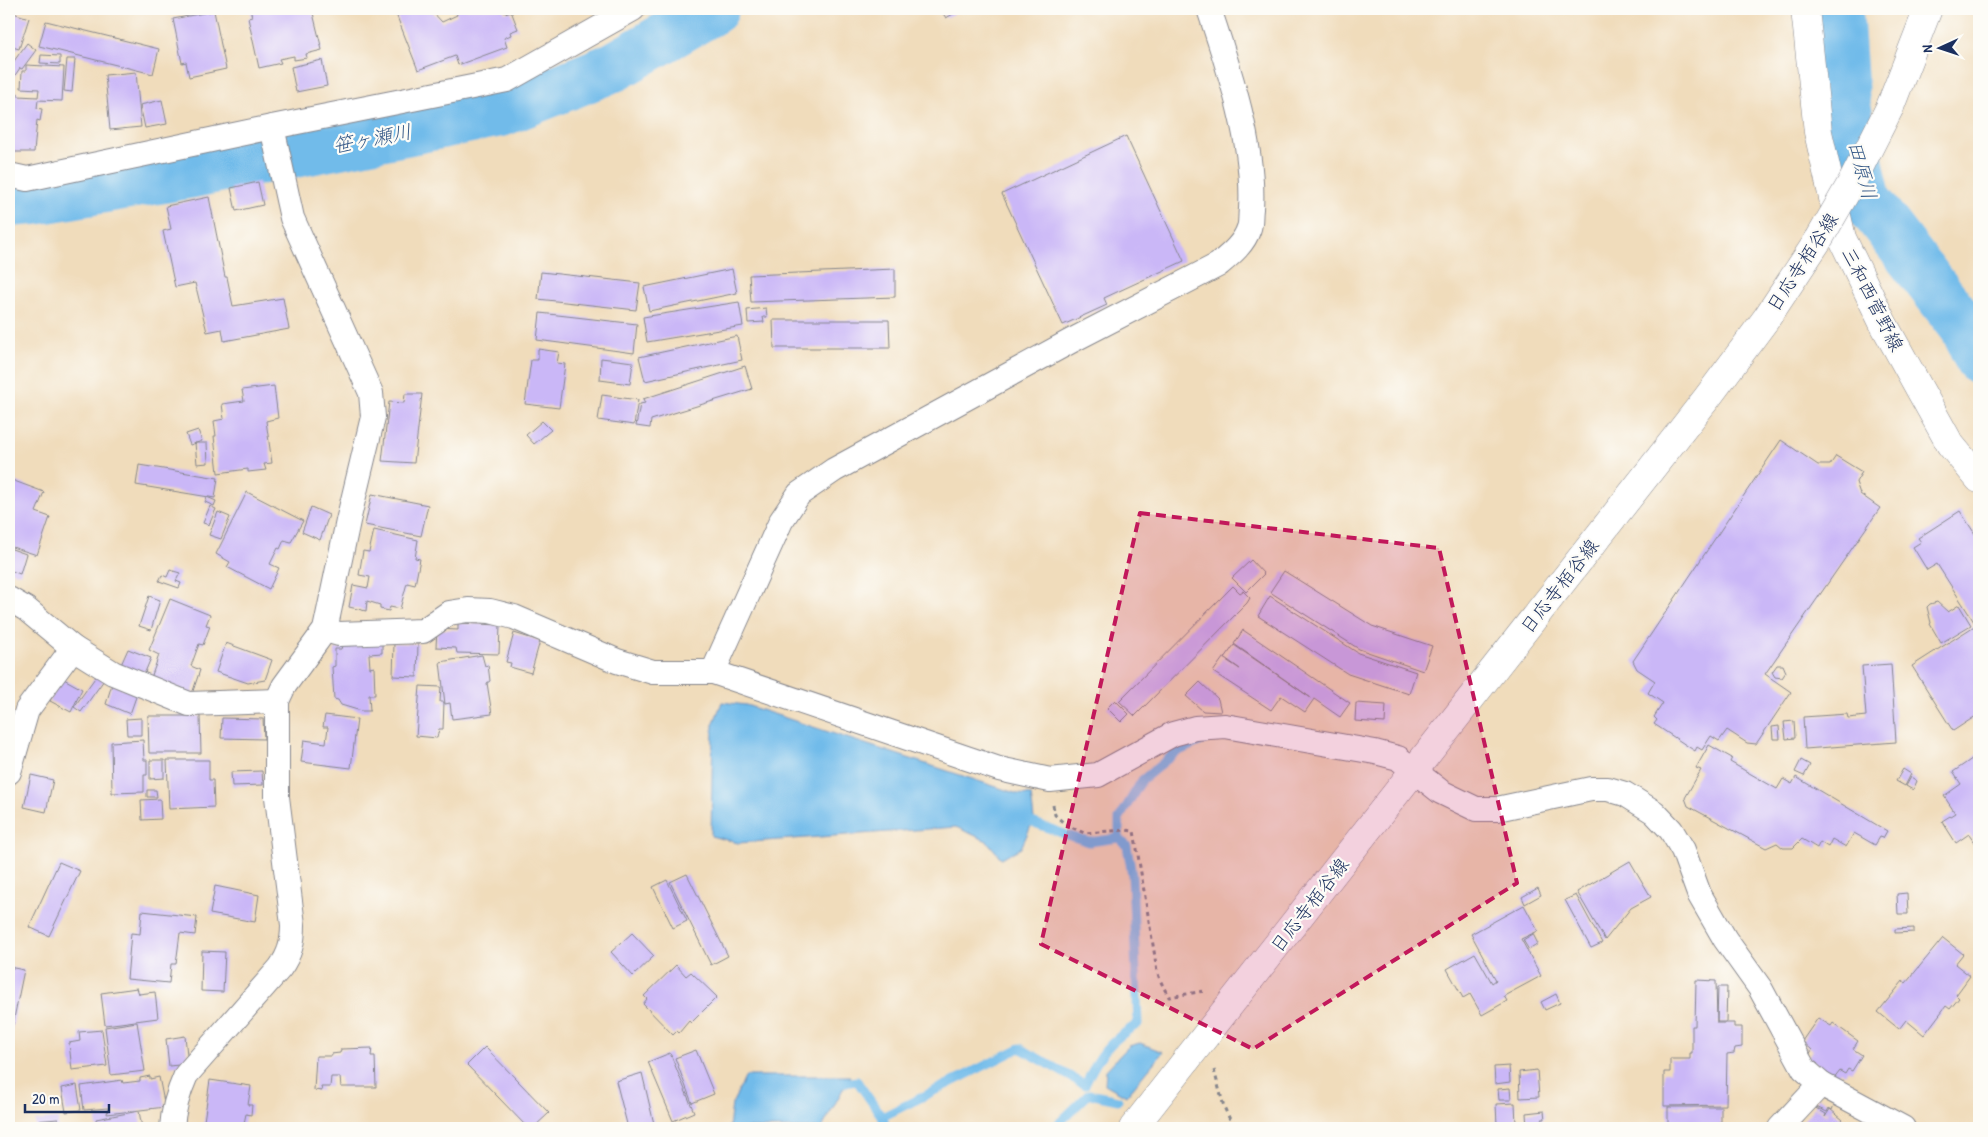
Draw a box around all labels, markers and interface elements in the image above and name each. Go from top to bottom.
north arrow [1916,22,1966,72]
text: N [1917,44,1936,53]
water label: 笹ヶ瀬川 [330,117,414,159]
water label: 田原川 [1842,138,1884,202]
street label: 日応寺栢谷線 [1760,207,1844,317]
street label: 三和西菅野線 [1836,242,1910,356]
street label: 日応寺栢谷線 [1514,533,1604,639]
street label: 日応寺栢谷線 [1264,852,1354,958]
scale bar [25,1082,109,1114]
text: 20 m [32,1088,59,1109]

